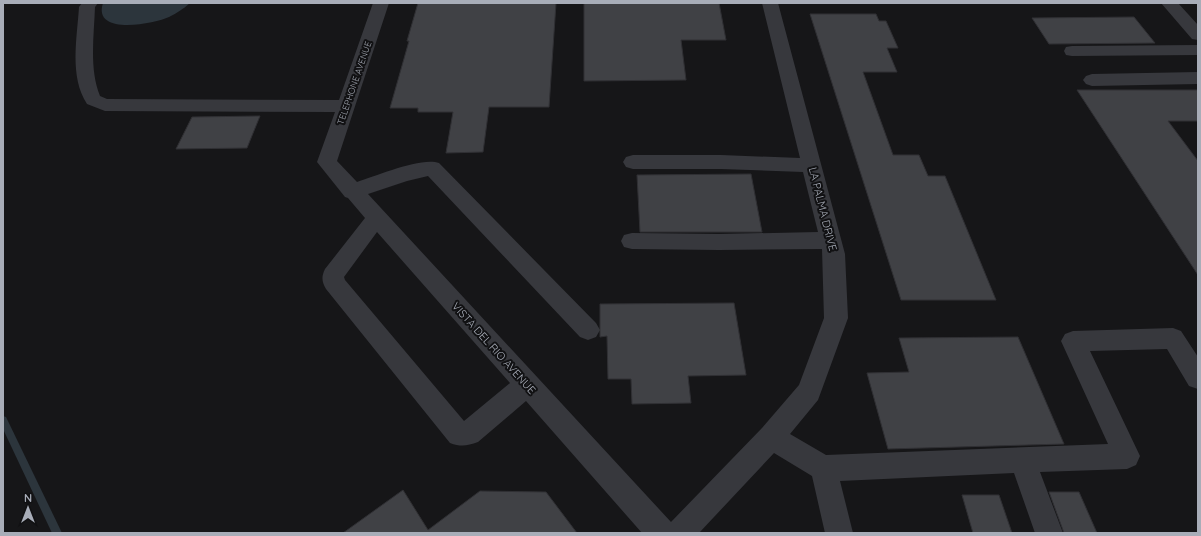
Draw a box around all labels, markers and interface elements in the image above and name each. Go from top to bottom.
street label: TELEPHONE AVENUE [335,40,373,126]
street label: LA PALMA DRIVE [806,166,840,252]
street label: VISTA DEL RIO AVENUE [449,299,539,397]
north arrow [8,488,48,528]
text: N [24,491,32,505]

